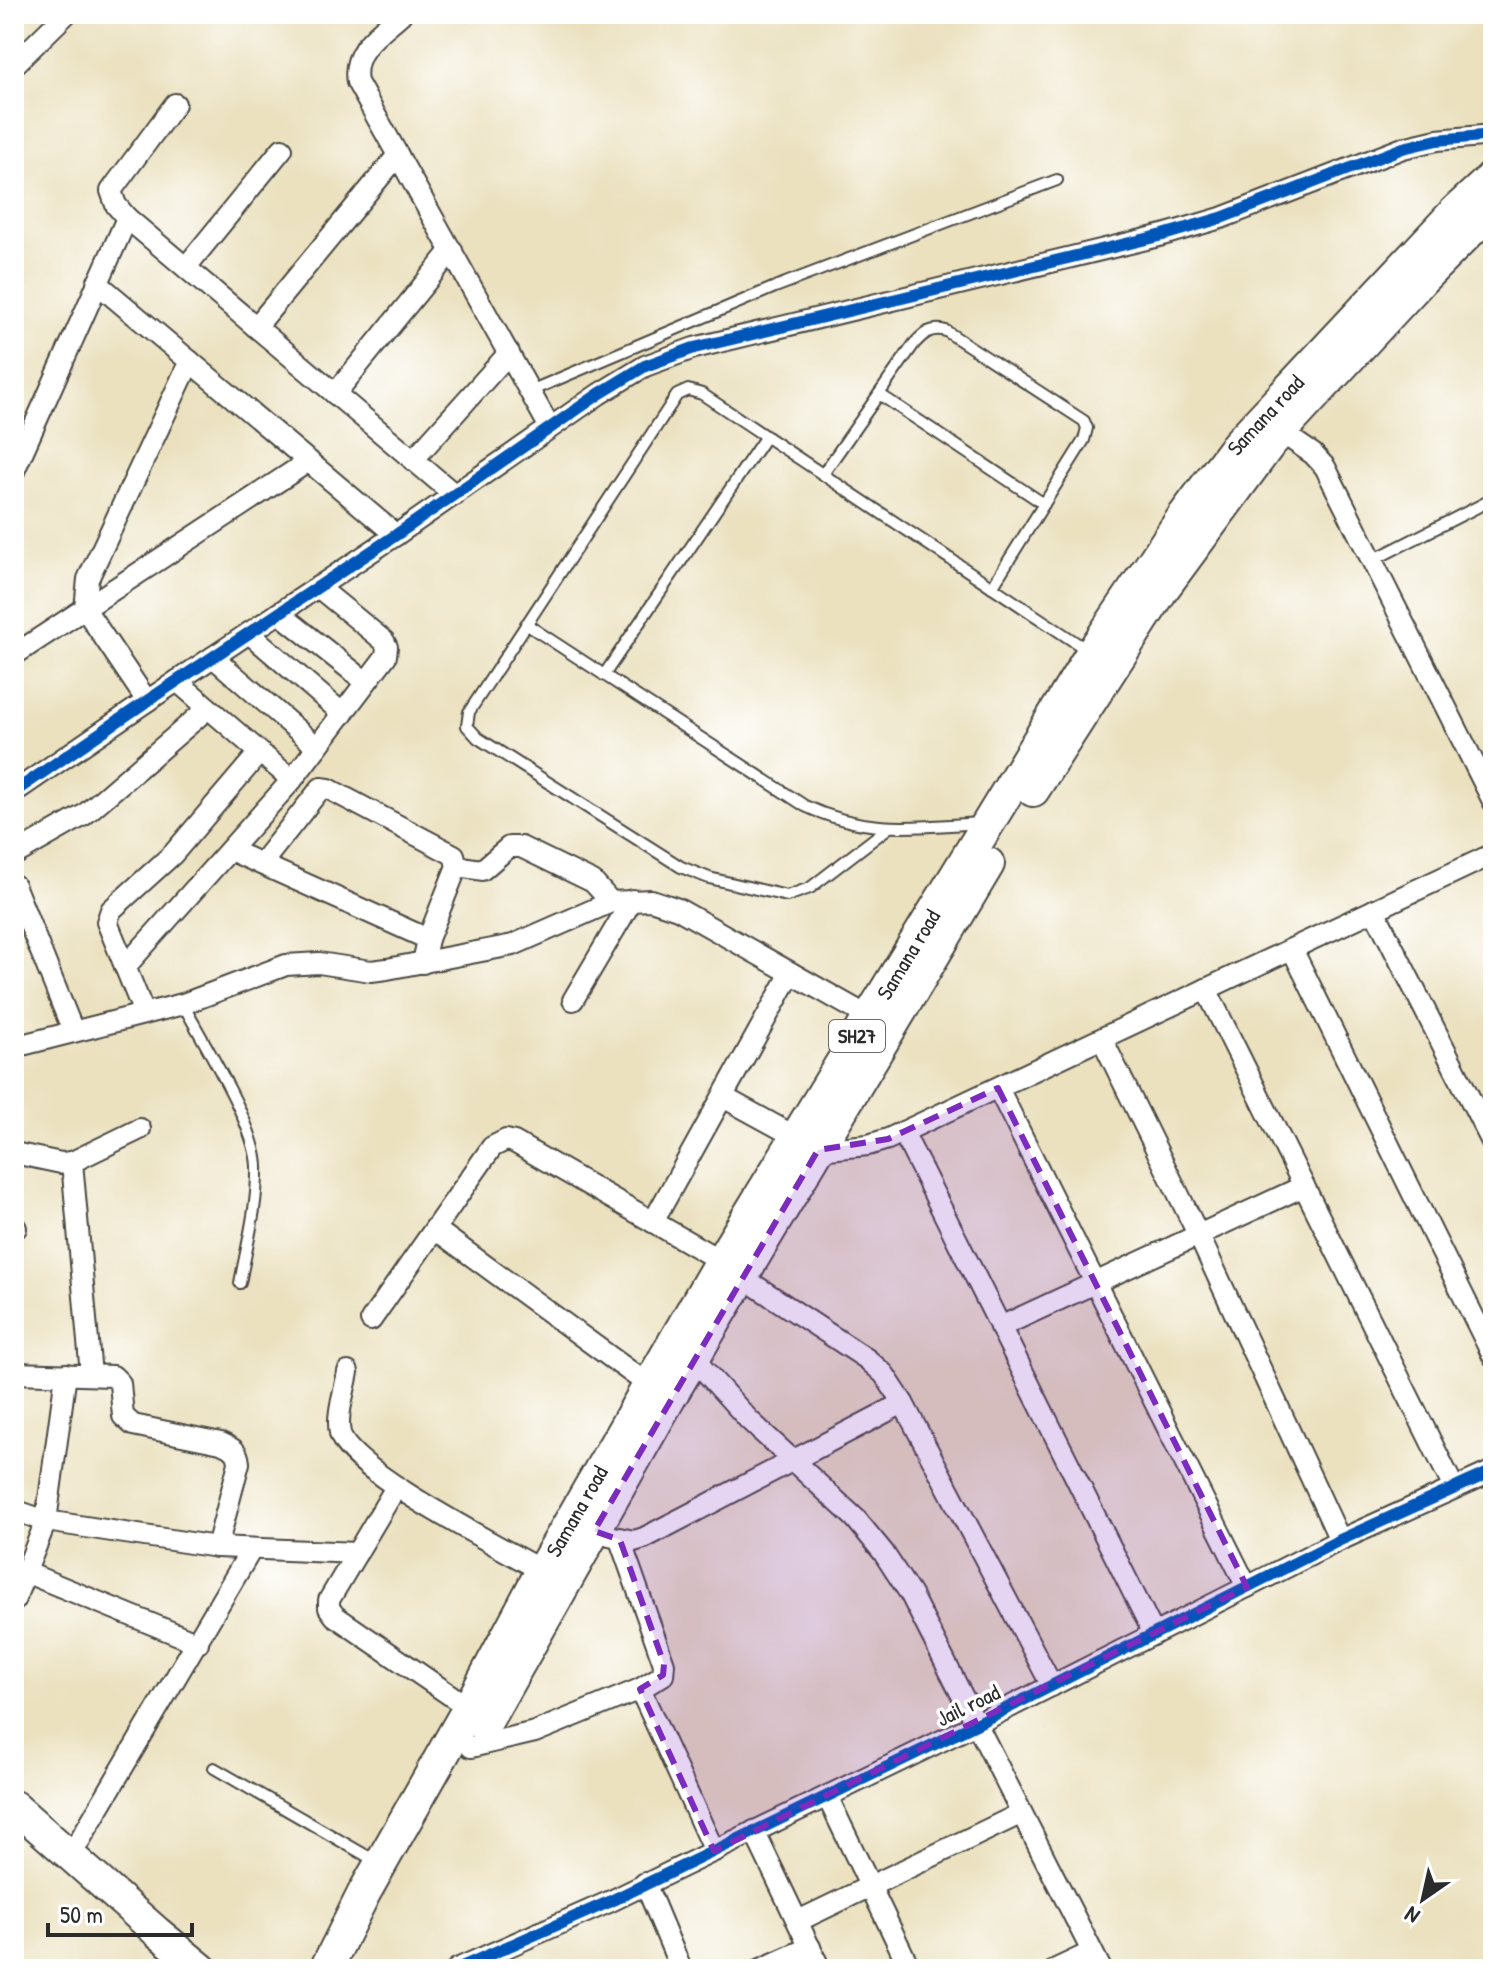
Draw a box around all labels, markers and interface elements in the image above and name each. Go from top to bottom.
street label: Samana road [1220,368,1311,461]
street label: Samana road [869,903,947,1005]
road number: SH27 [829,1020,885,1052]
street label: Samana road [538,1460,615,1562]
street label: Jail road [931,1677,1005,1733]
north arrow [1383,1859,1463,1939]
scale bar [48,1887,192,1937]
text: 50 m [60,1898,103,1930]
text: N [1398,1900,1425,1931]

